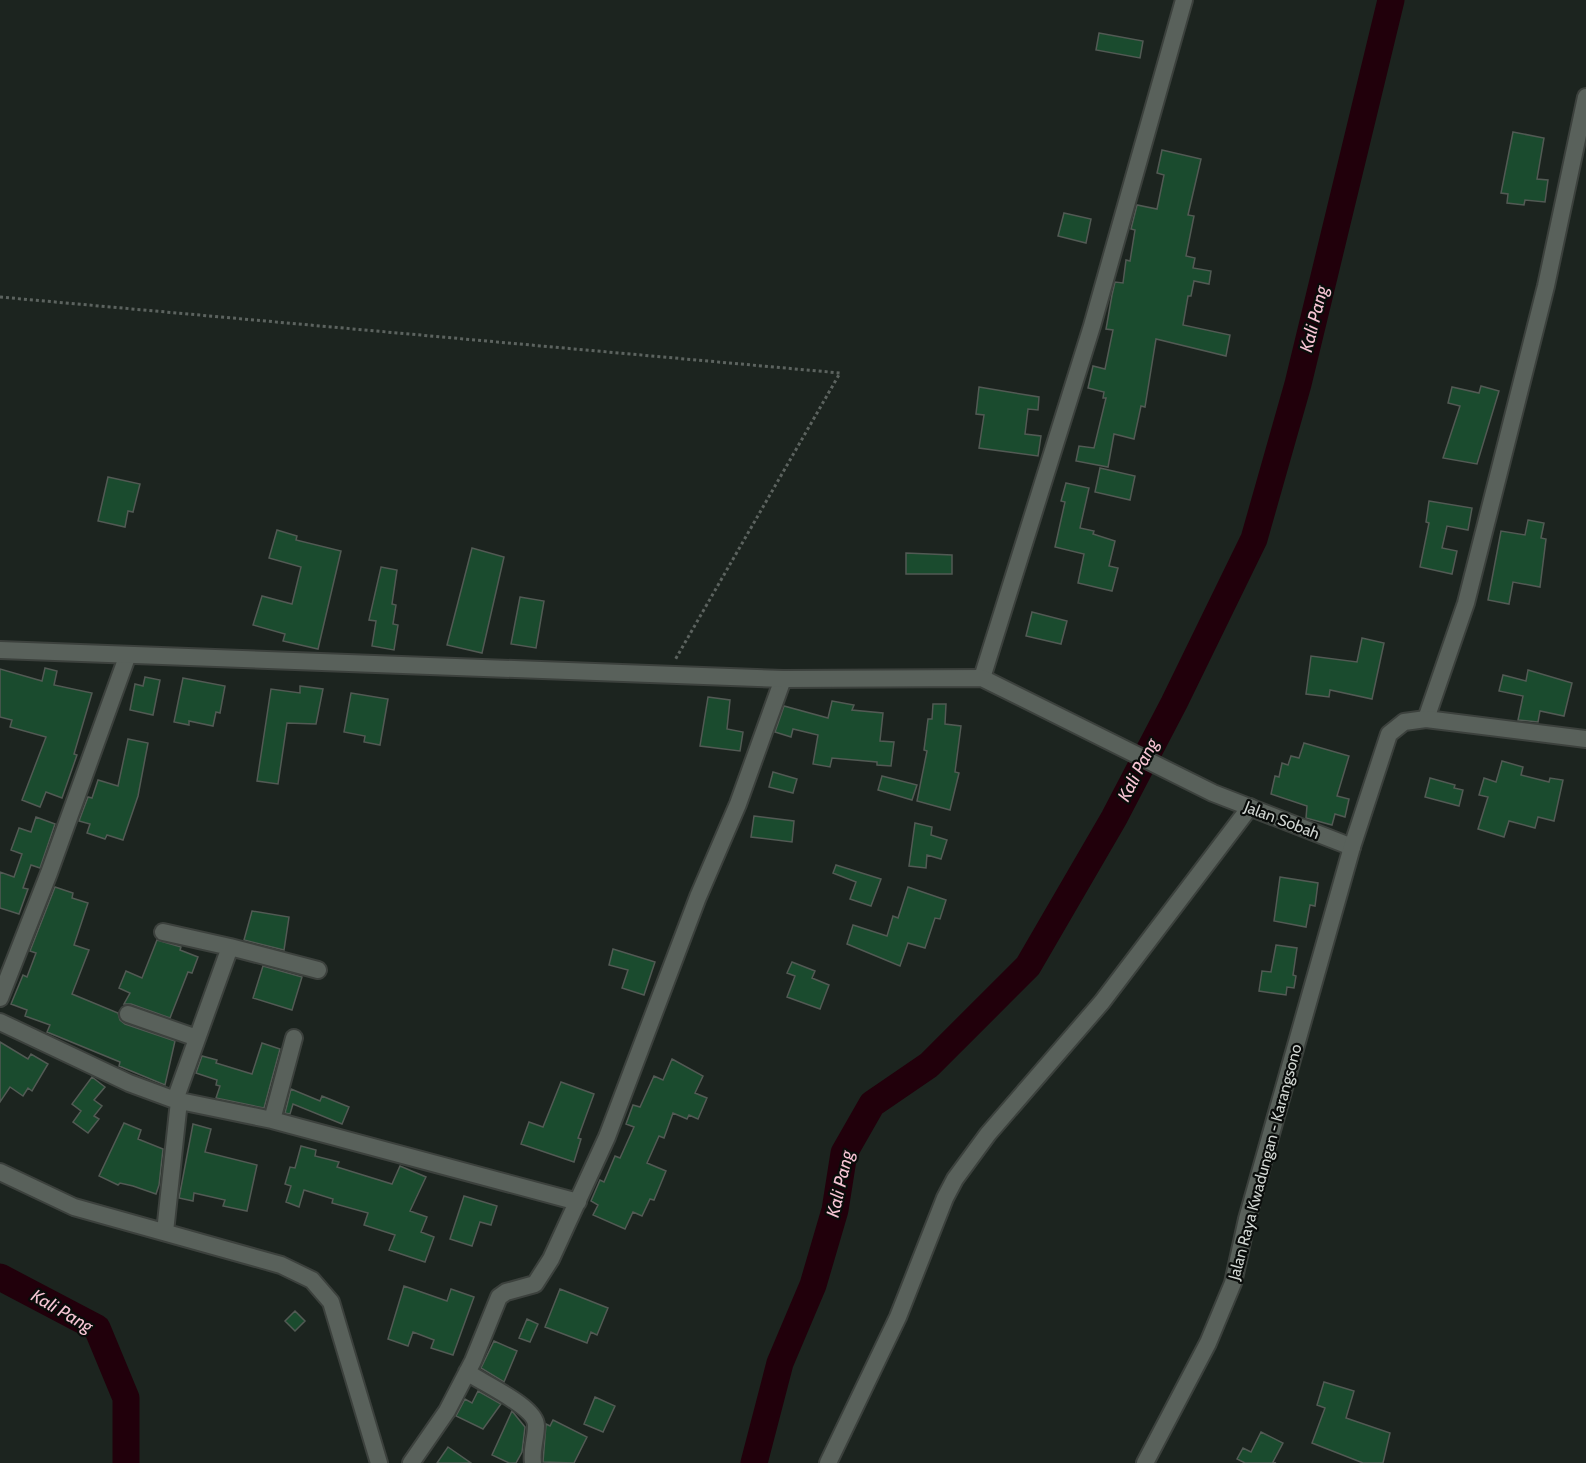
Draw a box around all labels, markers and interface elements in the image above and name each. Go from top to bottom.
water label: Kali Pang [1295,283,1333,355]
water label: Kali Pang [1113,734,1164,805]
street label: Jalan Sobah [1241,797,1322,843]
street label: Jalan Raya Kwadungan - Karangsono [1224,1042,1306,1283]
water label: Kali Pang [822,1148,859,1220]
water label: Kali Pang [27,1285,98,1338]

